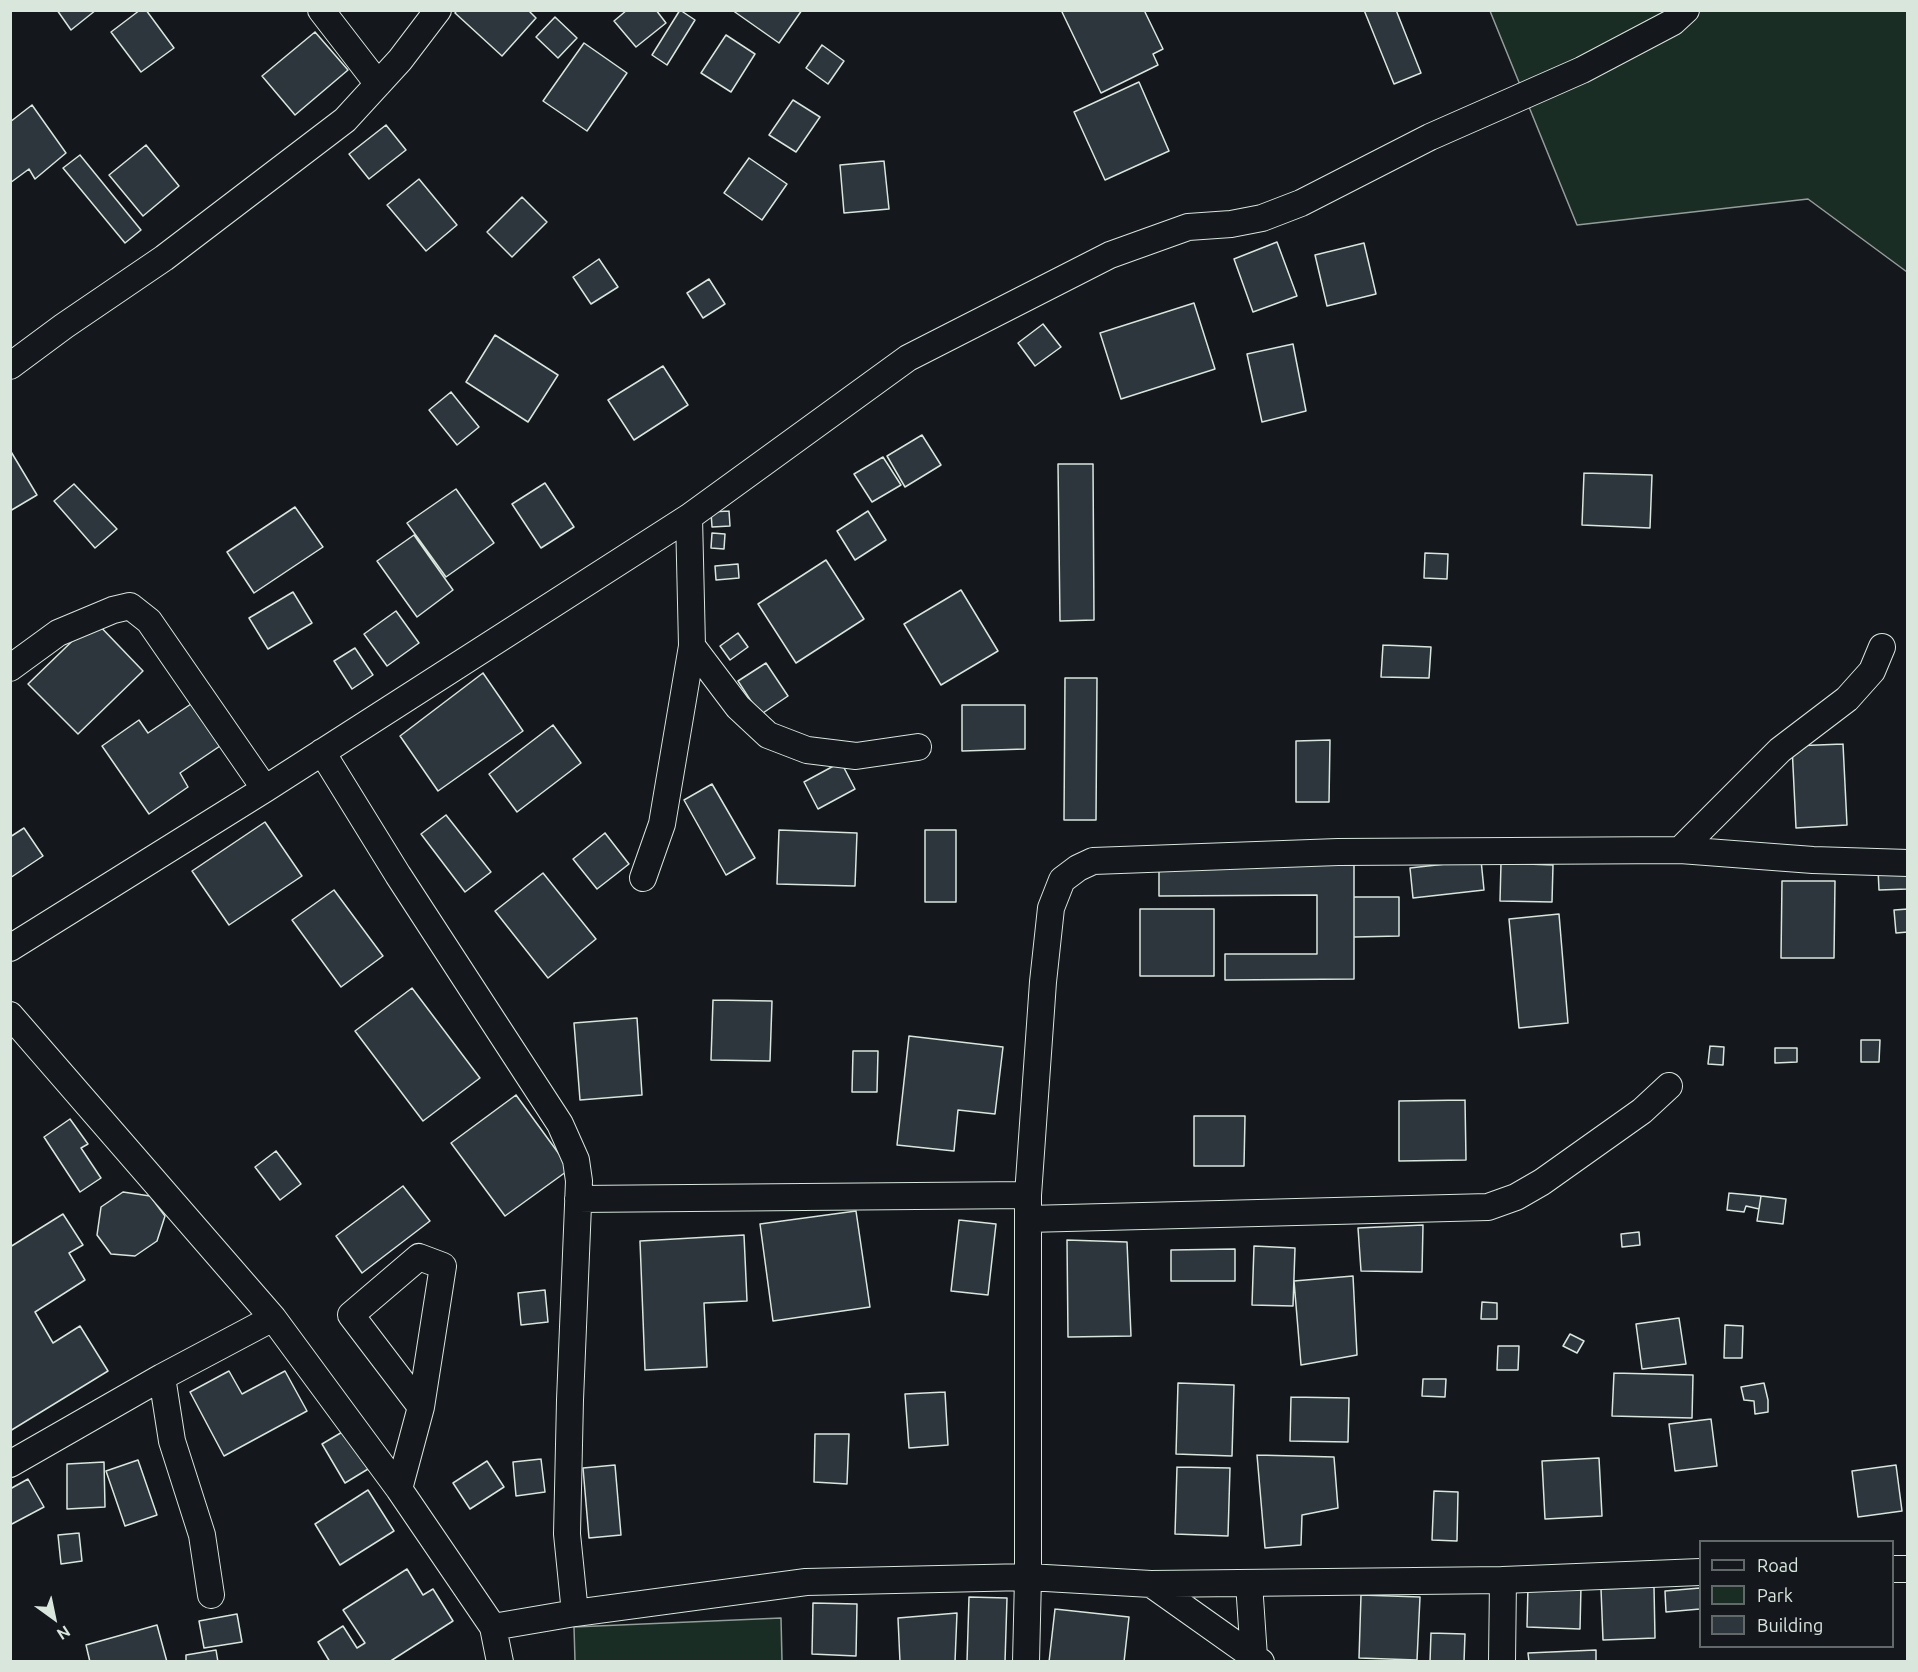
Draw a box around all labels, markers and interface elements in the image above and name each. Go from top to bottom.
legend [1699,1540,1894,1648]
text: Road [1757,1555,1799,1575]
text: Park [1757,1585,1793,1605]
north arrow [24,1588,84,1648]
text: Building [1757,1615,1823,1635]
text: N [54,1622,74,1644]

